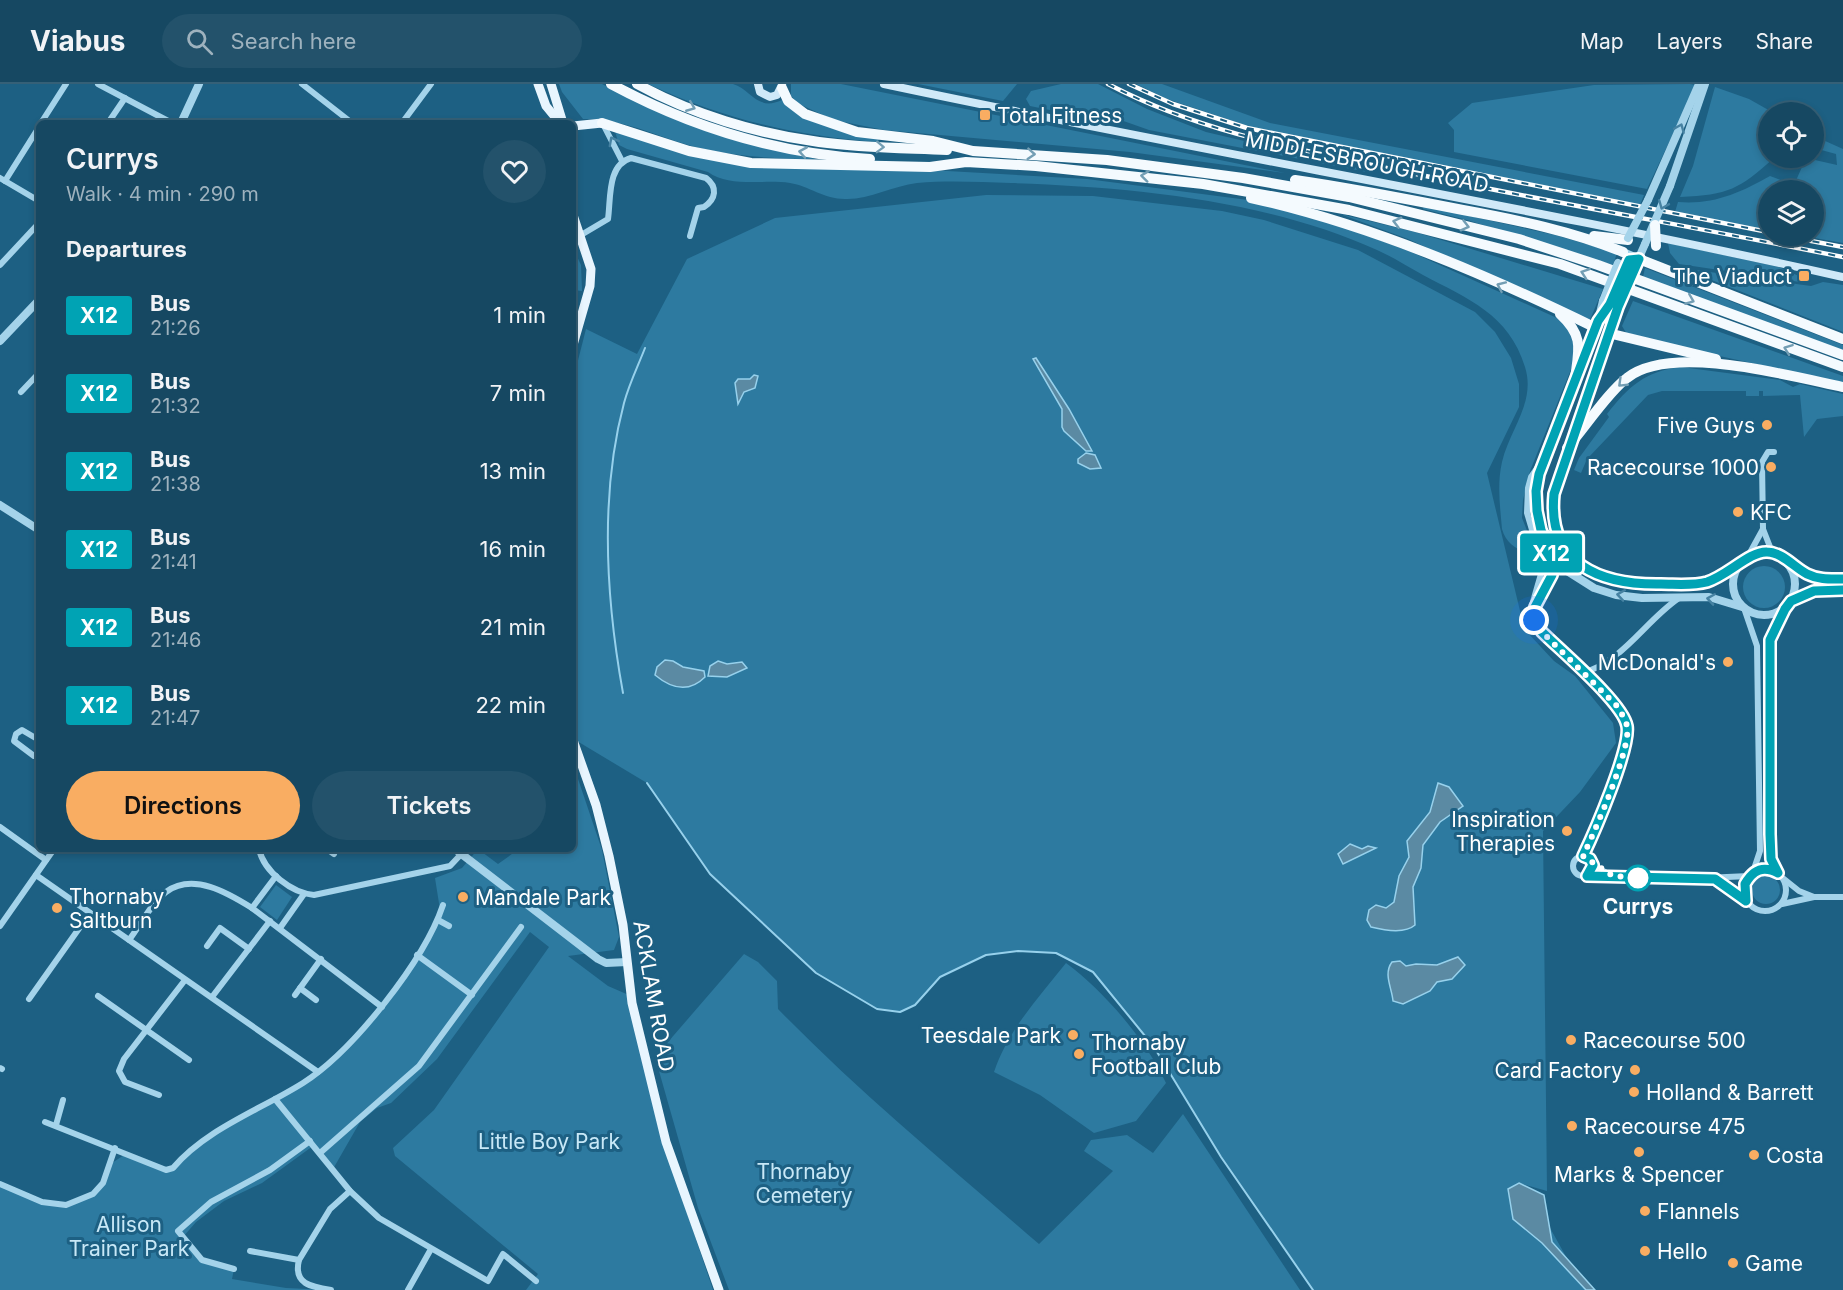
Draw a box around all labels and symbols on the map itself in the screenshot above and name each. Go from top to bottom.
one-way arrow [684,100,695,112]
place label: Total Fitness [997,103,1122,128]
marker: Total Fitness [978,108,992,122]
one-way arrow [1673,123,1685,134]
street label: MIDDLESBROUGH ROAD [1243,126,1491,198]
one-way arrow [608,137,620,148]
one-way arrow [876,141,885,154]
one-way arrow [798,146,808,158]
one-way arrow [1026,147,1035,160]
one-way arrow [1141,170,1150,183]
one-way arrow [1658,199,1670,210]
one-way arrow [1392,216,1402,229]
one-way arrow [1460,218,1470,231]
place label: The Viaduct [1672,264,1792,289]
one-way arrow [1580,268,1591,280]
marker: The Viaduct [1797,269,1811,283]
one-way arrow [1497,281,1508,293]
one-way arrow [1684,292,1694,305]
one-way arrow [1783,343,1793,356]
one-way arrow [1618,376,1629,387]
place label: Five Guys [1657,413,1755,438]
marker: Five Guys [1760,418,1774,432]
place label: Racecourse 1000 [1587,455,1759,480]
marker: Racecourse 1000 [1764,460,1778,474]
place label: KFC [1750,500,1792,525]
marker: KFC [1731,505,1745,519]
line badge: X12 [1516,534,1586,572]
one-way arrow [1616,589,1626,602]
one-way arrow [1706,593,1716,606]
your location [1519,605,1549,635]
place label: McDonald's [1598,650,1716,675]
marker: McDonald's [1721,655,1735,669]
place label: Inspiration Therapies [1451,807,1555,856]
marker: Inspiration Therapies [1560,824,1574,838]
marker: Currys [1625,865,1651,891]
place label: Thornaby Saltburn [69,884,164,933]
place label: Mandale Park [475,885,611,910]
marker: Mandale Park [456,890,470,904]
place label: Currys [1603,894,1673,919]
marker: Thornaby Saltburn [50,901,64,915]
street label: ACKLAM ROAD [628,919,680,1073]
place label: Teesdale Park [921,1023,1061,1048]
marker: Teesdale Park [1066,1028,1080,1042]
place label: Racecourse 500 [1583,1028,1746,1053]
place label: Thornaby Football Club [1091,1030,1221,1079]
marker: Racecourse 500 [1564,1033,1578,1047]
marker: Thornaby Football Club [1072,1047,1086,1061]
place label: Card Factory [1495,1058,1623,1083]
marker: Card Factory [1628,1063,1642,1077]
place label: Holland & Barrett [1646,1080,1814,1105]
marker: Holland & Barrett [1627,1085,1641,1099]
place label: Racecourse 475 [1584,1114,1746,1139]
marker: Racecourse 475 [1565,1119,1579,1133]
park label: Little Boy Park [478,1129,620,1154]
place label: Costa [1766,1143,1824,1168]
marker: Marks & Spencer [1632,1145,1646,1159]
marker: Costa [1747,1148,1761,1162]
park label: Thornaby Cemetery [755,1159,853,1208]
place label: Marks & Spencer [1554,1162,1724,1187]
place label: Flannels [1657,1199,1740,1224]
marker: Flannels [1638,1204,1652,1218]
park label: Allison Trainer Park [69,1212,190,1261]
place label: Hello [1657,1239,1708,1264]
marker: Hello [1638,1244,1652,1258]
place label: Game [1745,1251,1803,1276]
marker: Game [1726,1256,1740,1270]

